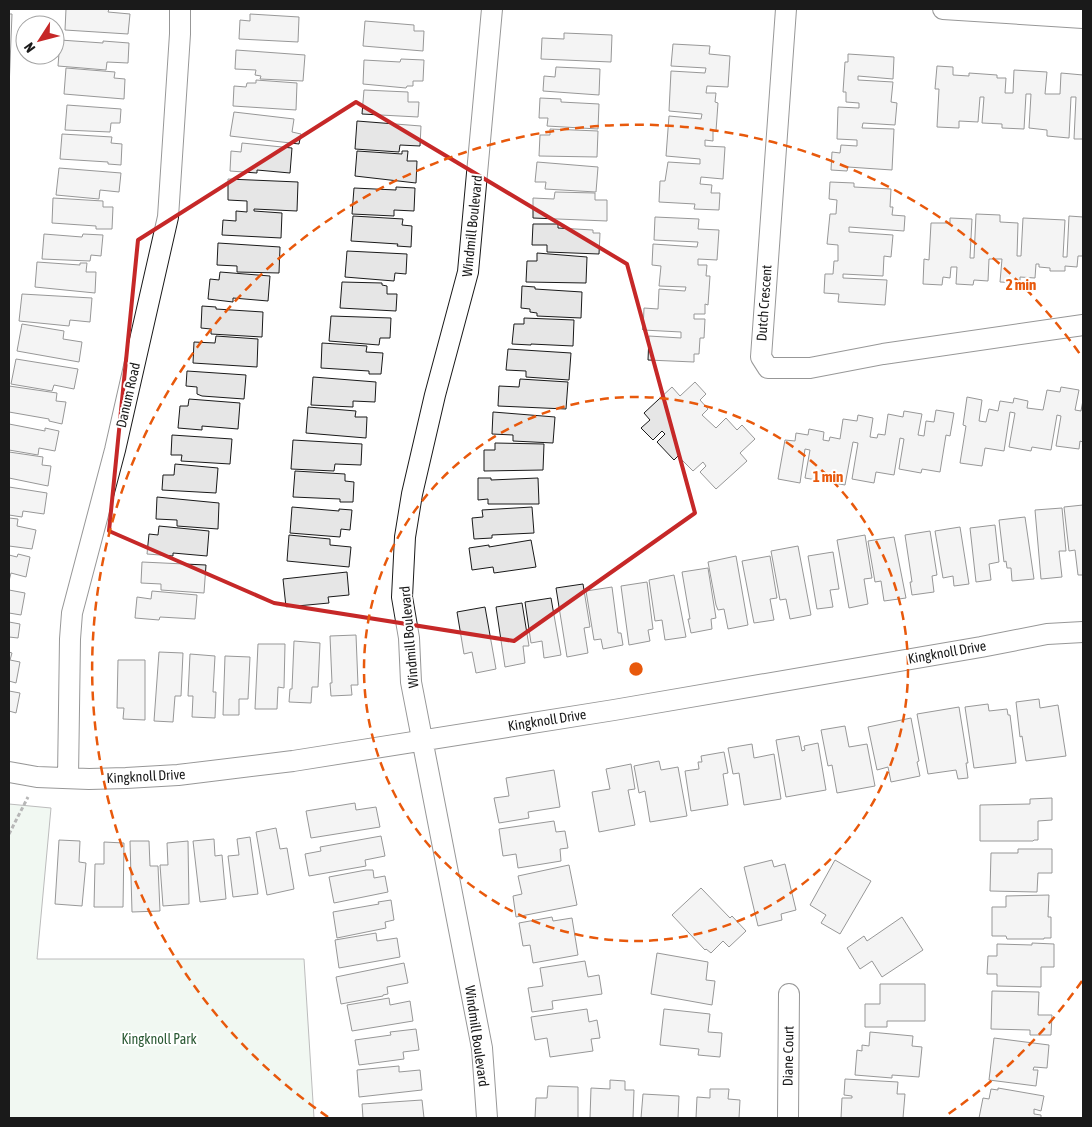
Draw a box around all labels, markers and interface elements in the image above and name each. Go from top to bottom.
north arrow [15,15,65,65]
text: N [21,40,38,56]
street label: Windmill Boulevard [459,174,485,278]
street label: Dutch Crescent [753,264,775,342]
text: 2 min [1006,276,1036,293]
street label: Danum Road [113,361,143,429]
text: 1 min [813,468,843,485]
street label: Windmill Boulevard [397,585,421,689]
street label: Kingknoll Drive [907,637,987,667]
centre of rings [627,660,645,678]
street label: Kingknoll Drive [507,706,587,734]
street label: Kingknoll Drive [106,766,186,786]
street label: Windmill Boulevard [462,984,492,1088]
street label: Diane Court [779,1026,797,1086]
park label: Kingknoll Park [121,1031,197,1047]

